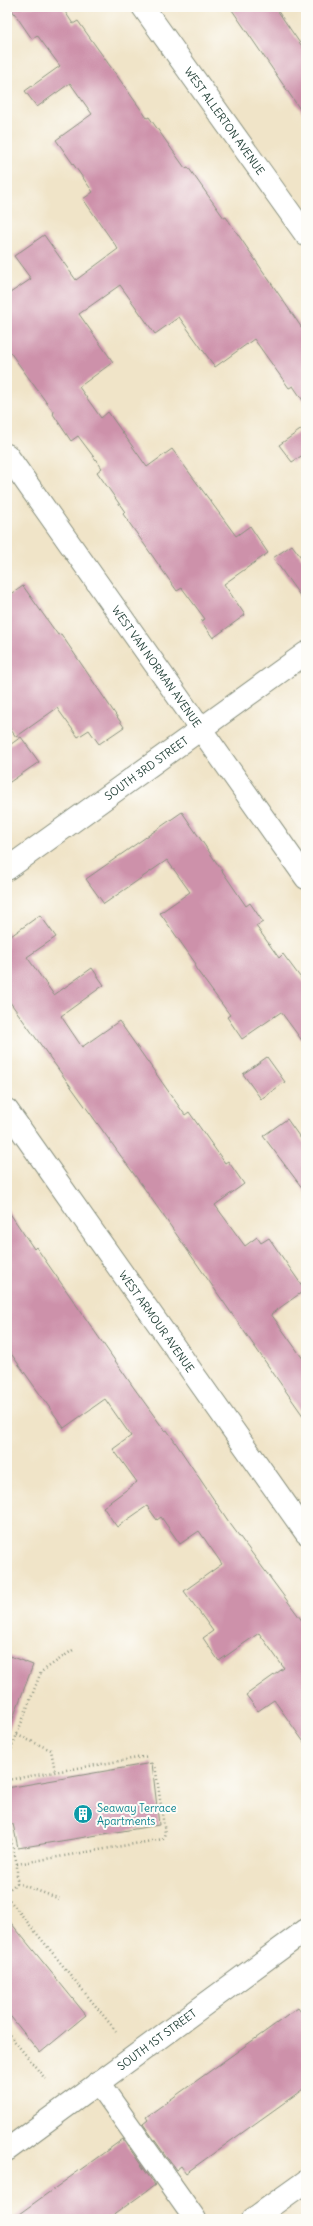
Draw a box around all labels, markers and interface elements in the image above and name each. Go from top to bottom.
street label: WEST ALLERTON AVENUE [181,64,268,177]
street label: WEST VAN NORMAN AVENUE [109,603,204,730]
street label: SOUTH 3RD STREET [102,733,191,803]
street label: WEST ARMOUR AVENUE [116,1268,197,1375]
place label: Seaway Terrace Apartments [97,1801,176,1828]
building icon: Seaway Terrace Apartments [72,1803,94,1825]
street label: SOUTH 1ST STREET [114,2006,199,2074]

